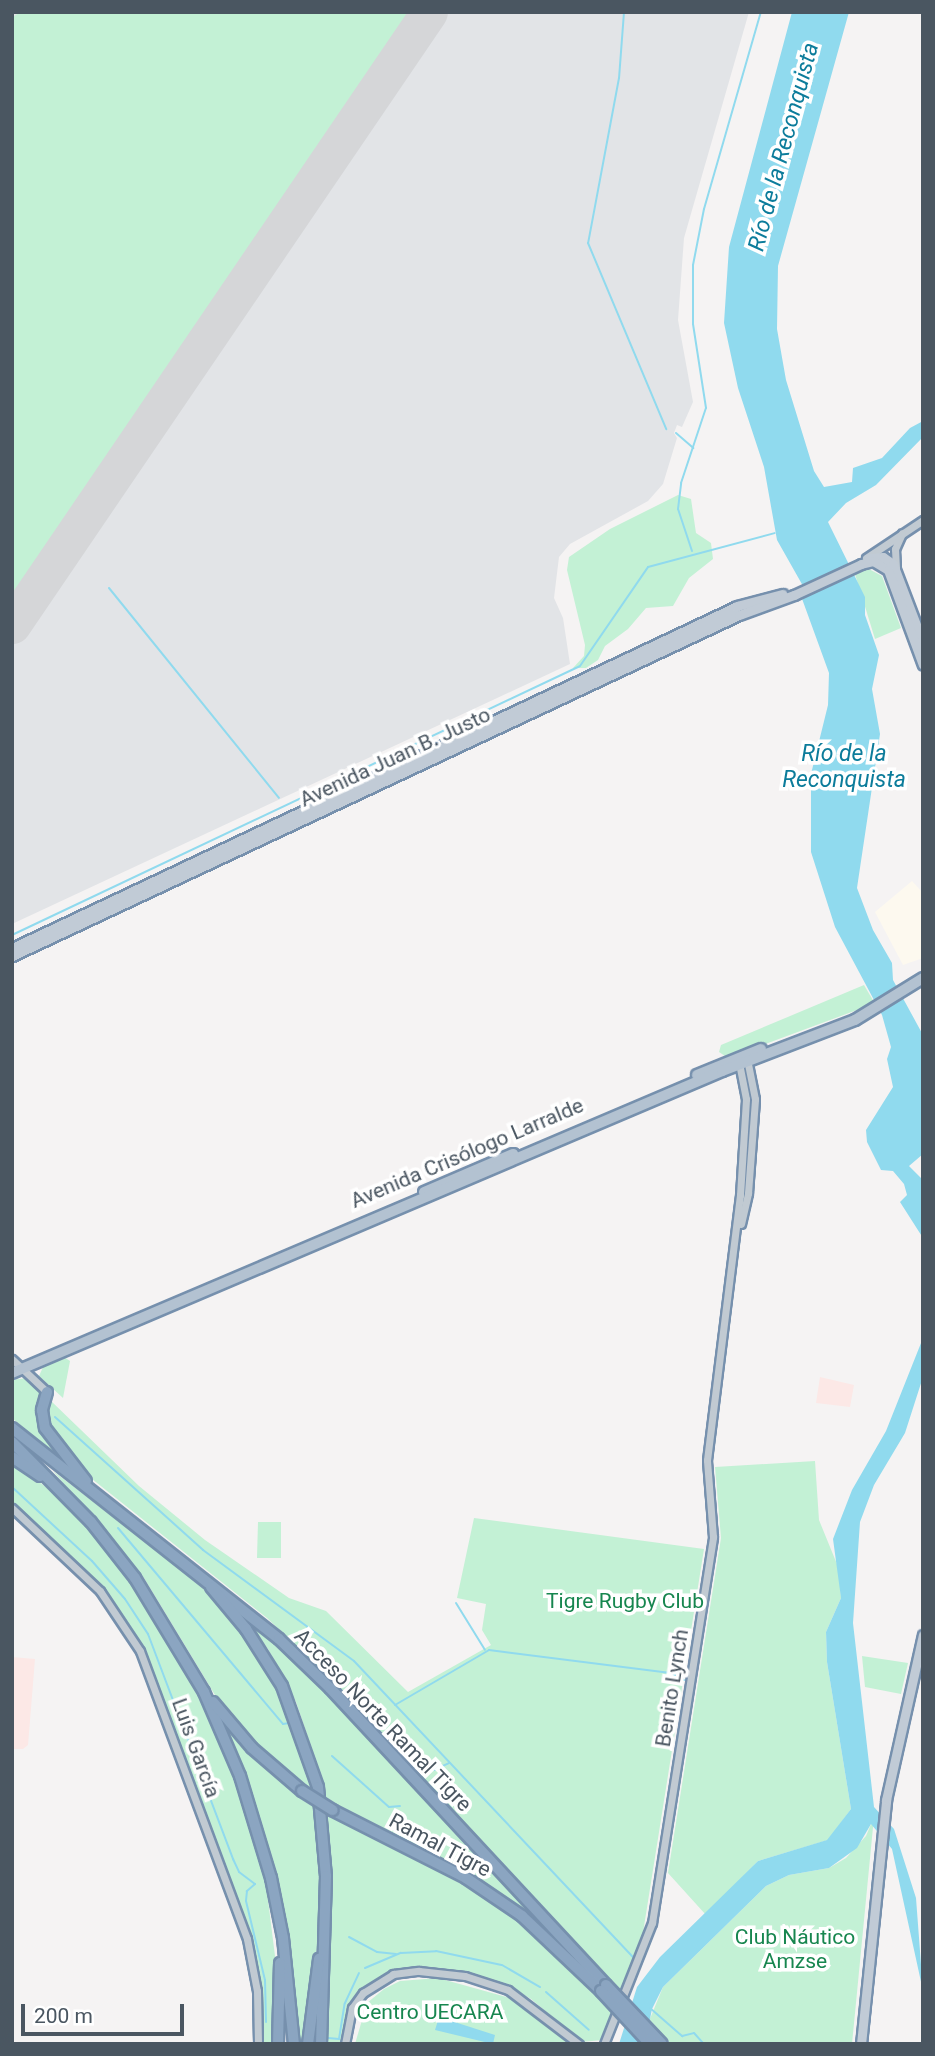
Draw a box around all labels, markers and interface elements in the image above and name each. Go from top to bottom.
water label: Río de la Reconquista [743,40,825,254]
street label: Avenida Juan B. Justo [296,702,494,812]
water label: Río de la Reconquista [782,740,906,794]
street label: Avenida Crisólogo Larralde [347,1092,587,1214]
park label: Tigre Rugby Club [546,1588,704,1614]
street label: Acceso Norte Ramal Tigre [289,1623,477,1817]
street label: Benito Lynch [650,1627,694,1749]
street label: Luis García [166,1695,226,1801]
street label: Ramal Tigre [385,1808,495,1882]
park label: Club Náutico Amzse [735,1924,855,1974]
scale bar [24,1990,187,2034]
park label: Centro UECARA [357,1999,503,2025]
text: 200 m [34,2004,93,2028]

